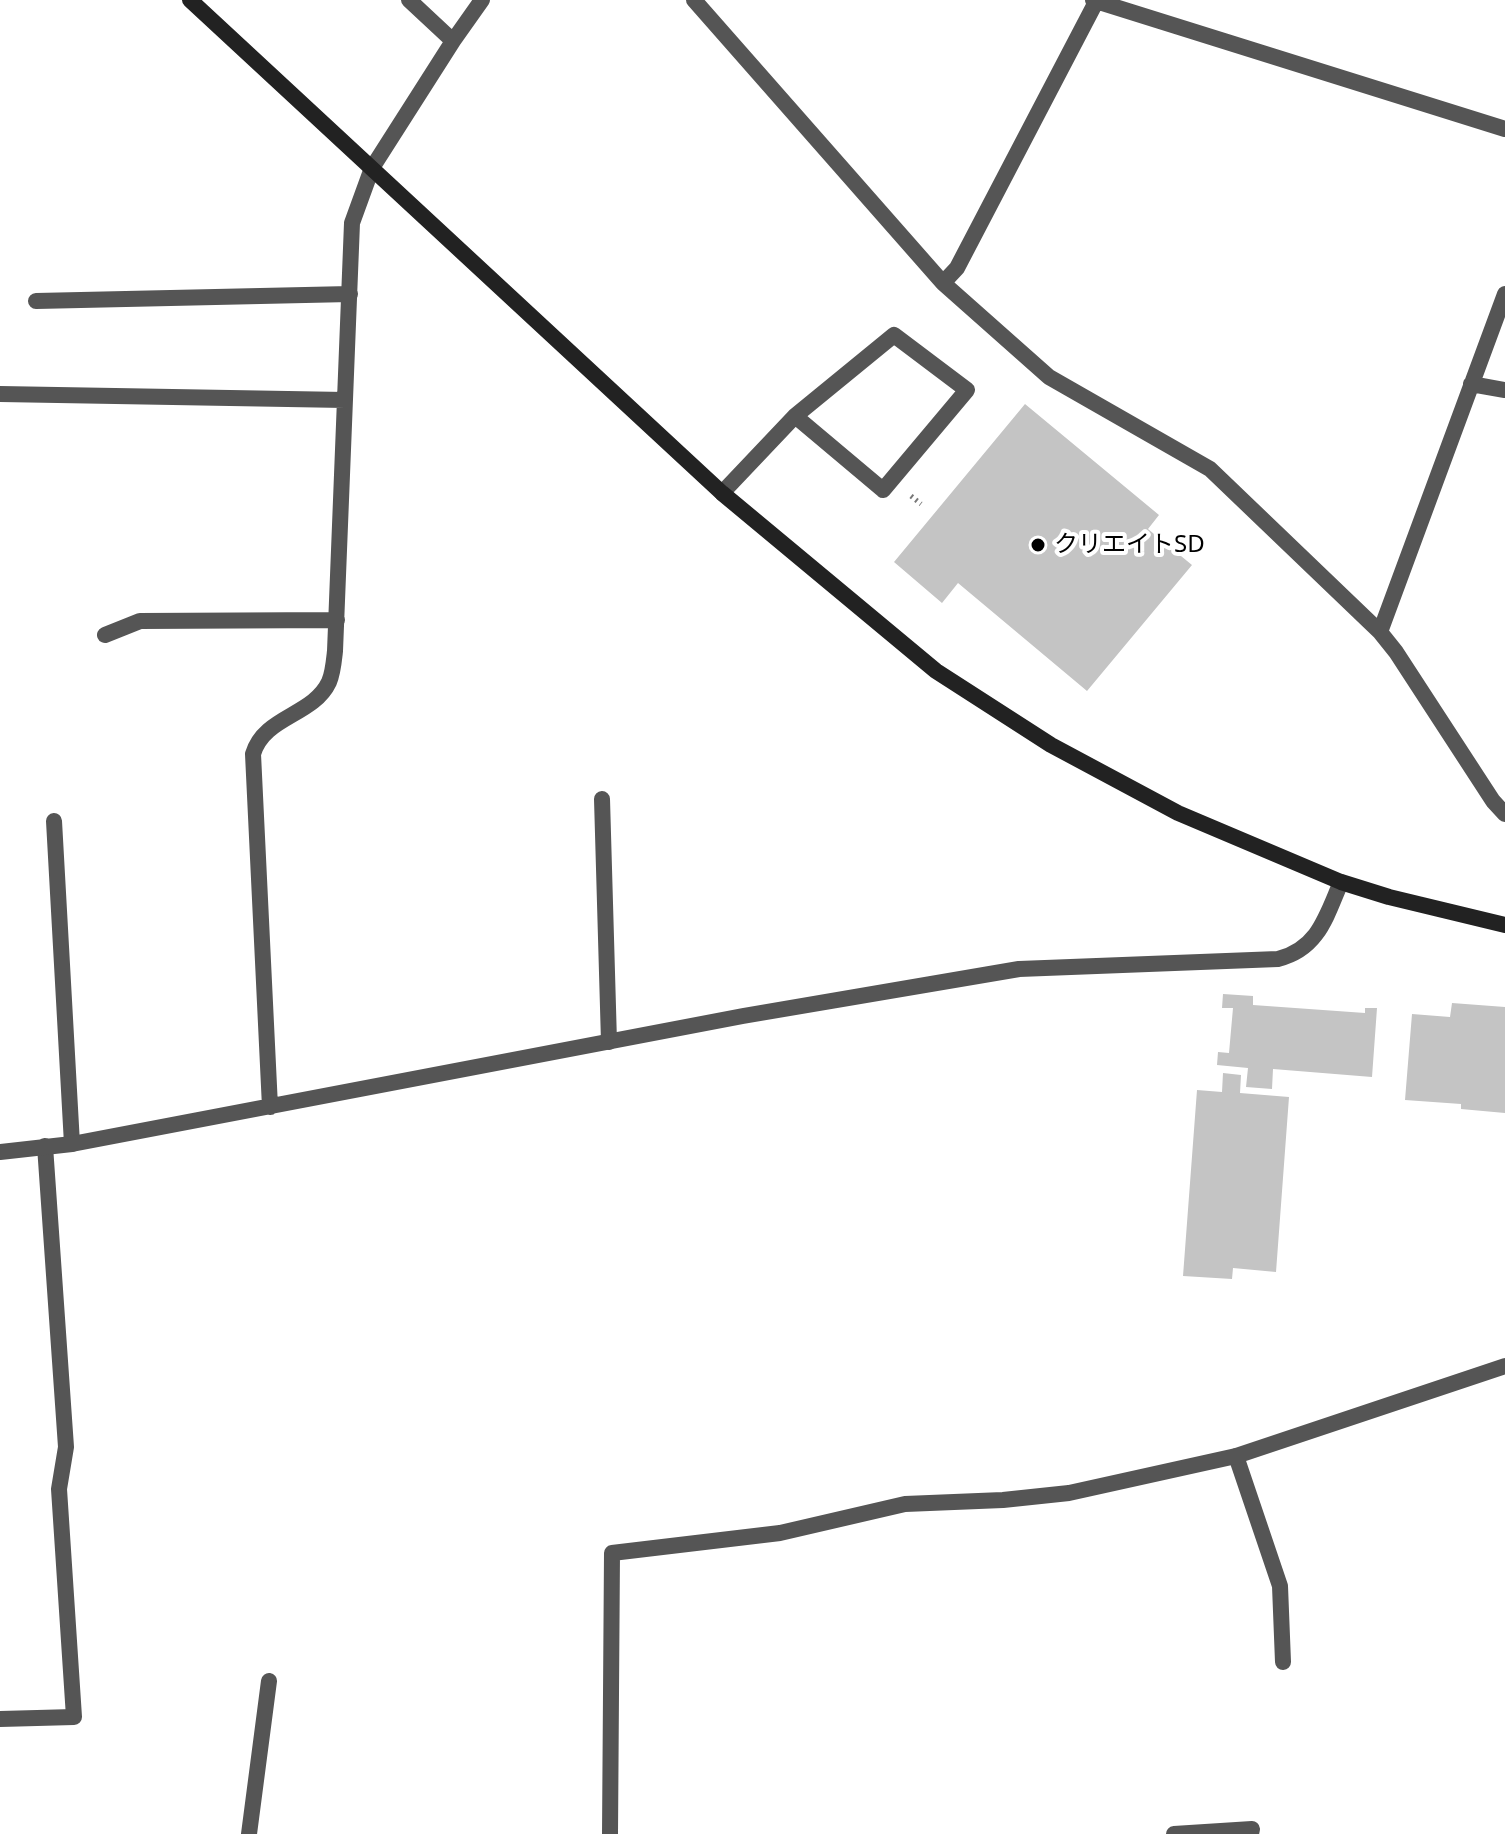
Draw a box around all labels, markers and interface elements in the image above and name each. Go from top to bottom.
place label: クリエイトSD [1054,531,1205,559]
marker: クリエイトSD [1029,536,1047,554]

